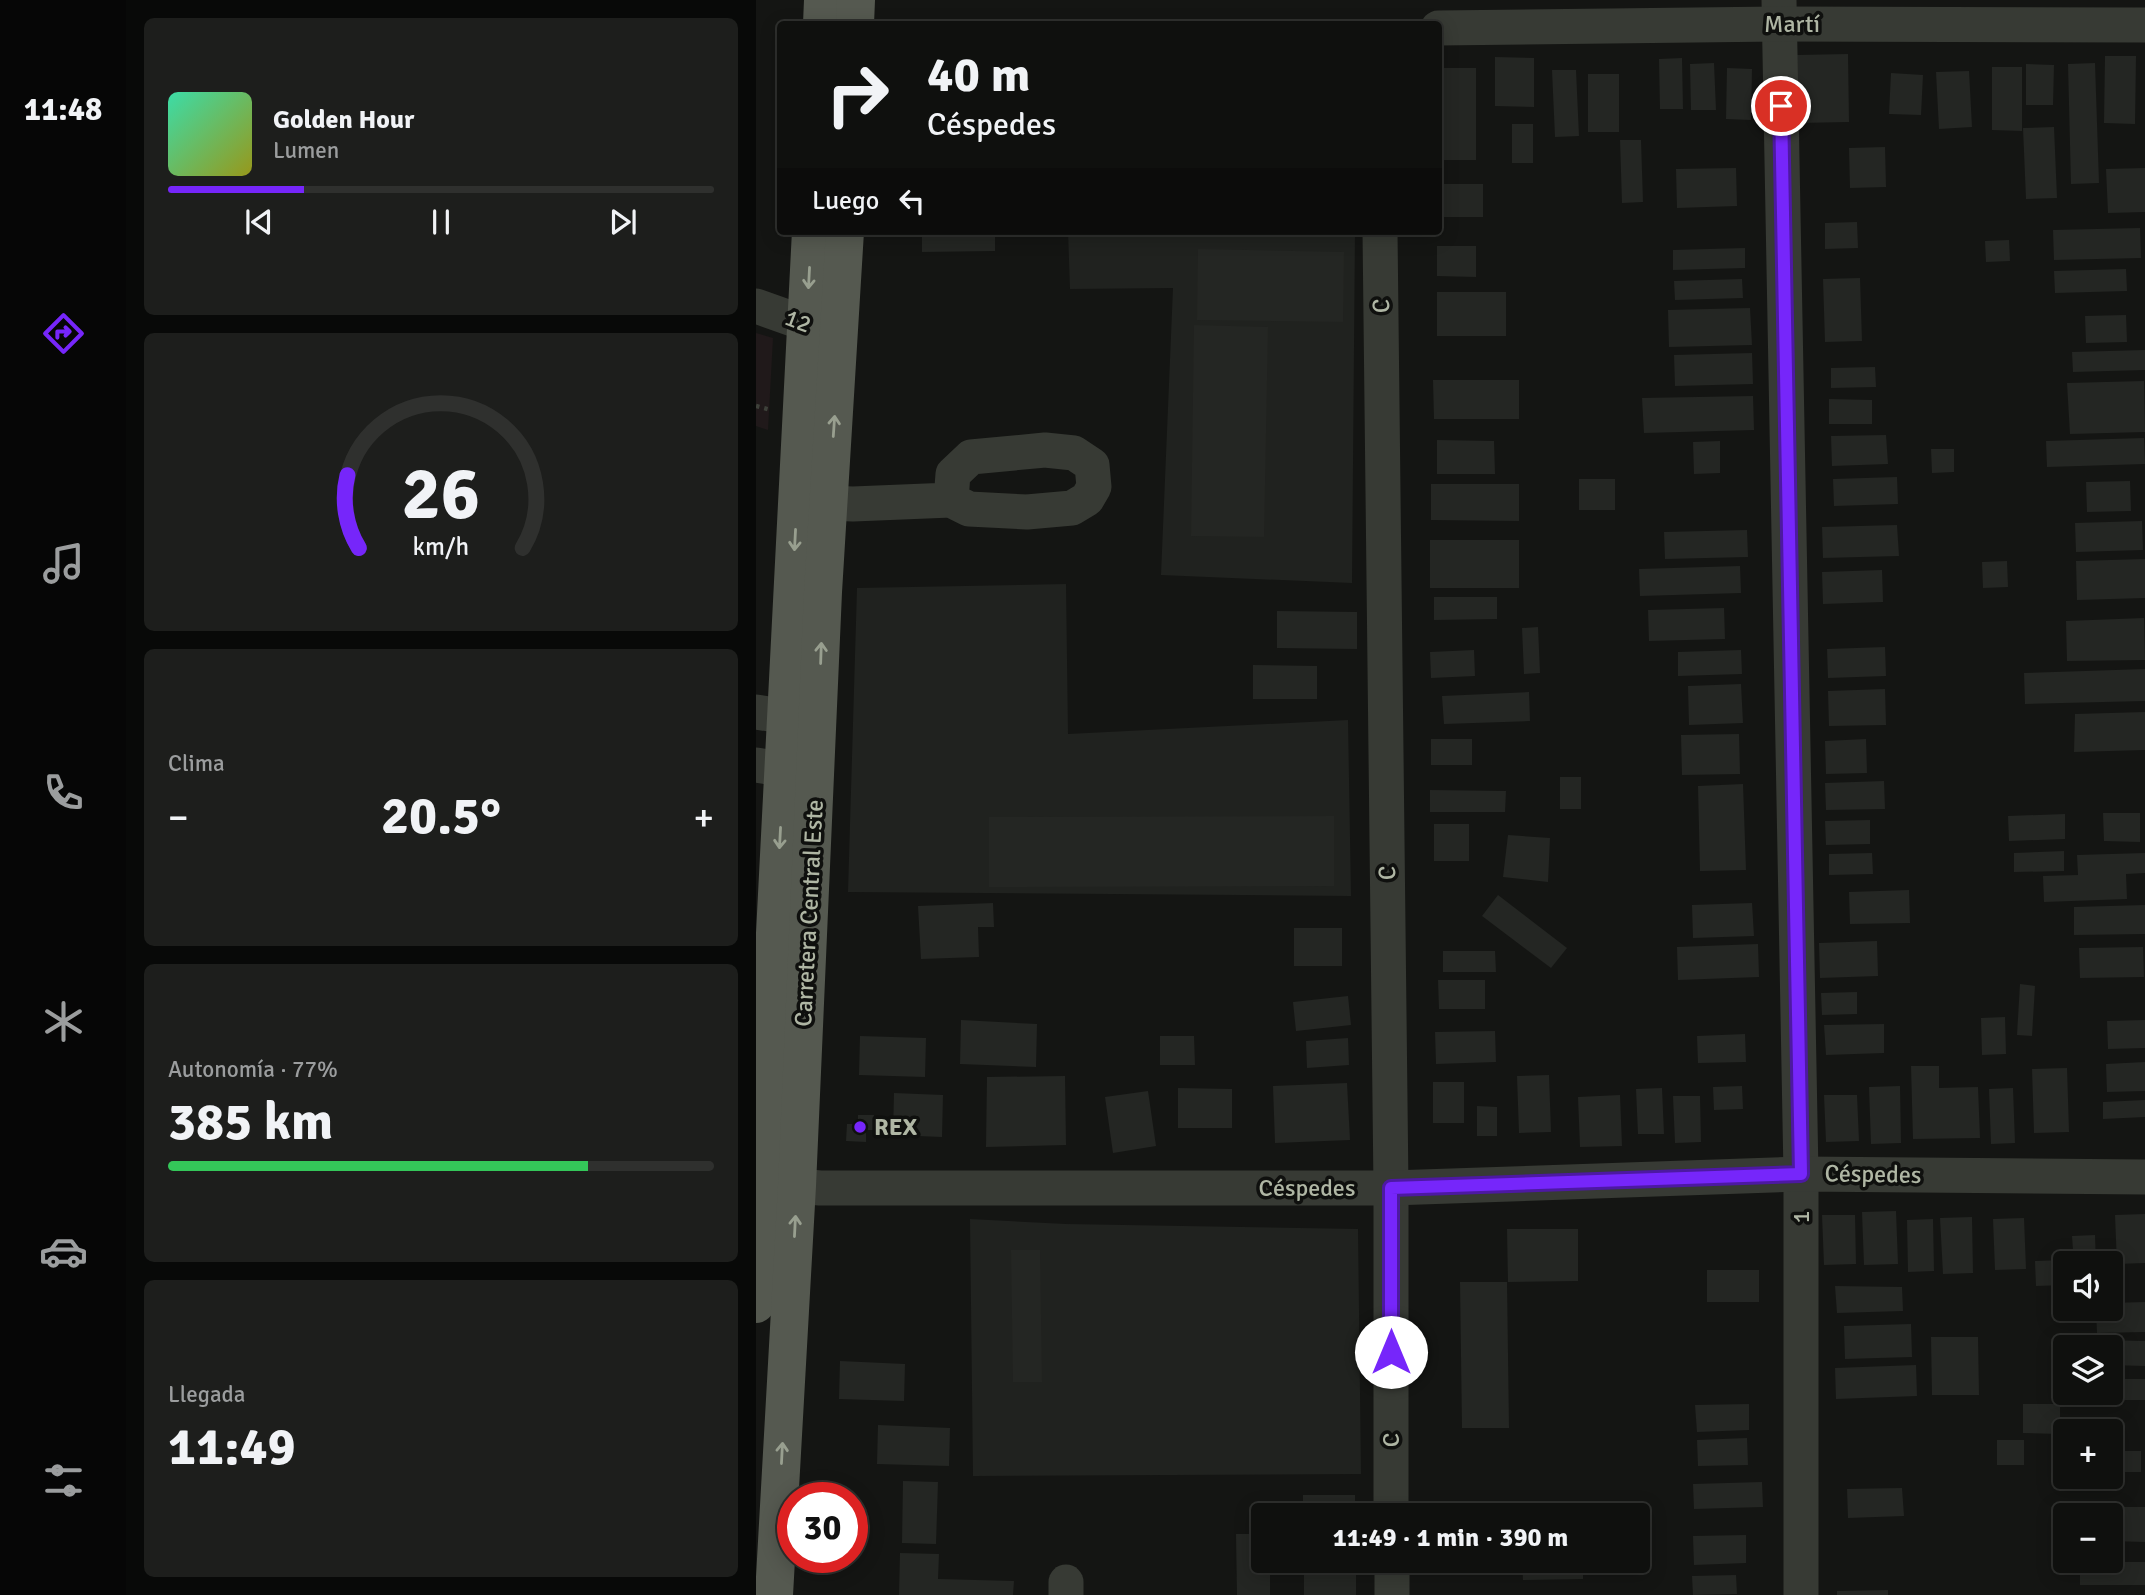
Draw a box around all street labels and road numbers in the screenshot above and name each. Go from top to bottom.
street label: Martí [1764,9,1820,39]
street label: C [1366,298,1396,314]
street label: 12 [781,302,815,340]
street label: Carretera Central Este [788,799,830,1027]
street label: C [1372,865,1402,881]
street label: Céspedes [1824,1158,1922,1190]
street label: Céspedes [1259,1173,1355,1203]
street label: 1 [1786,1211,1816,1223]
street label: C [1376,1433,1406,1447]

